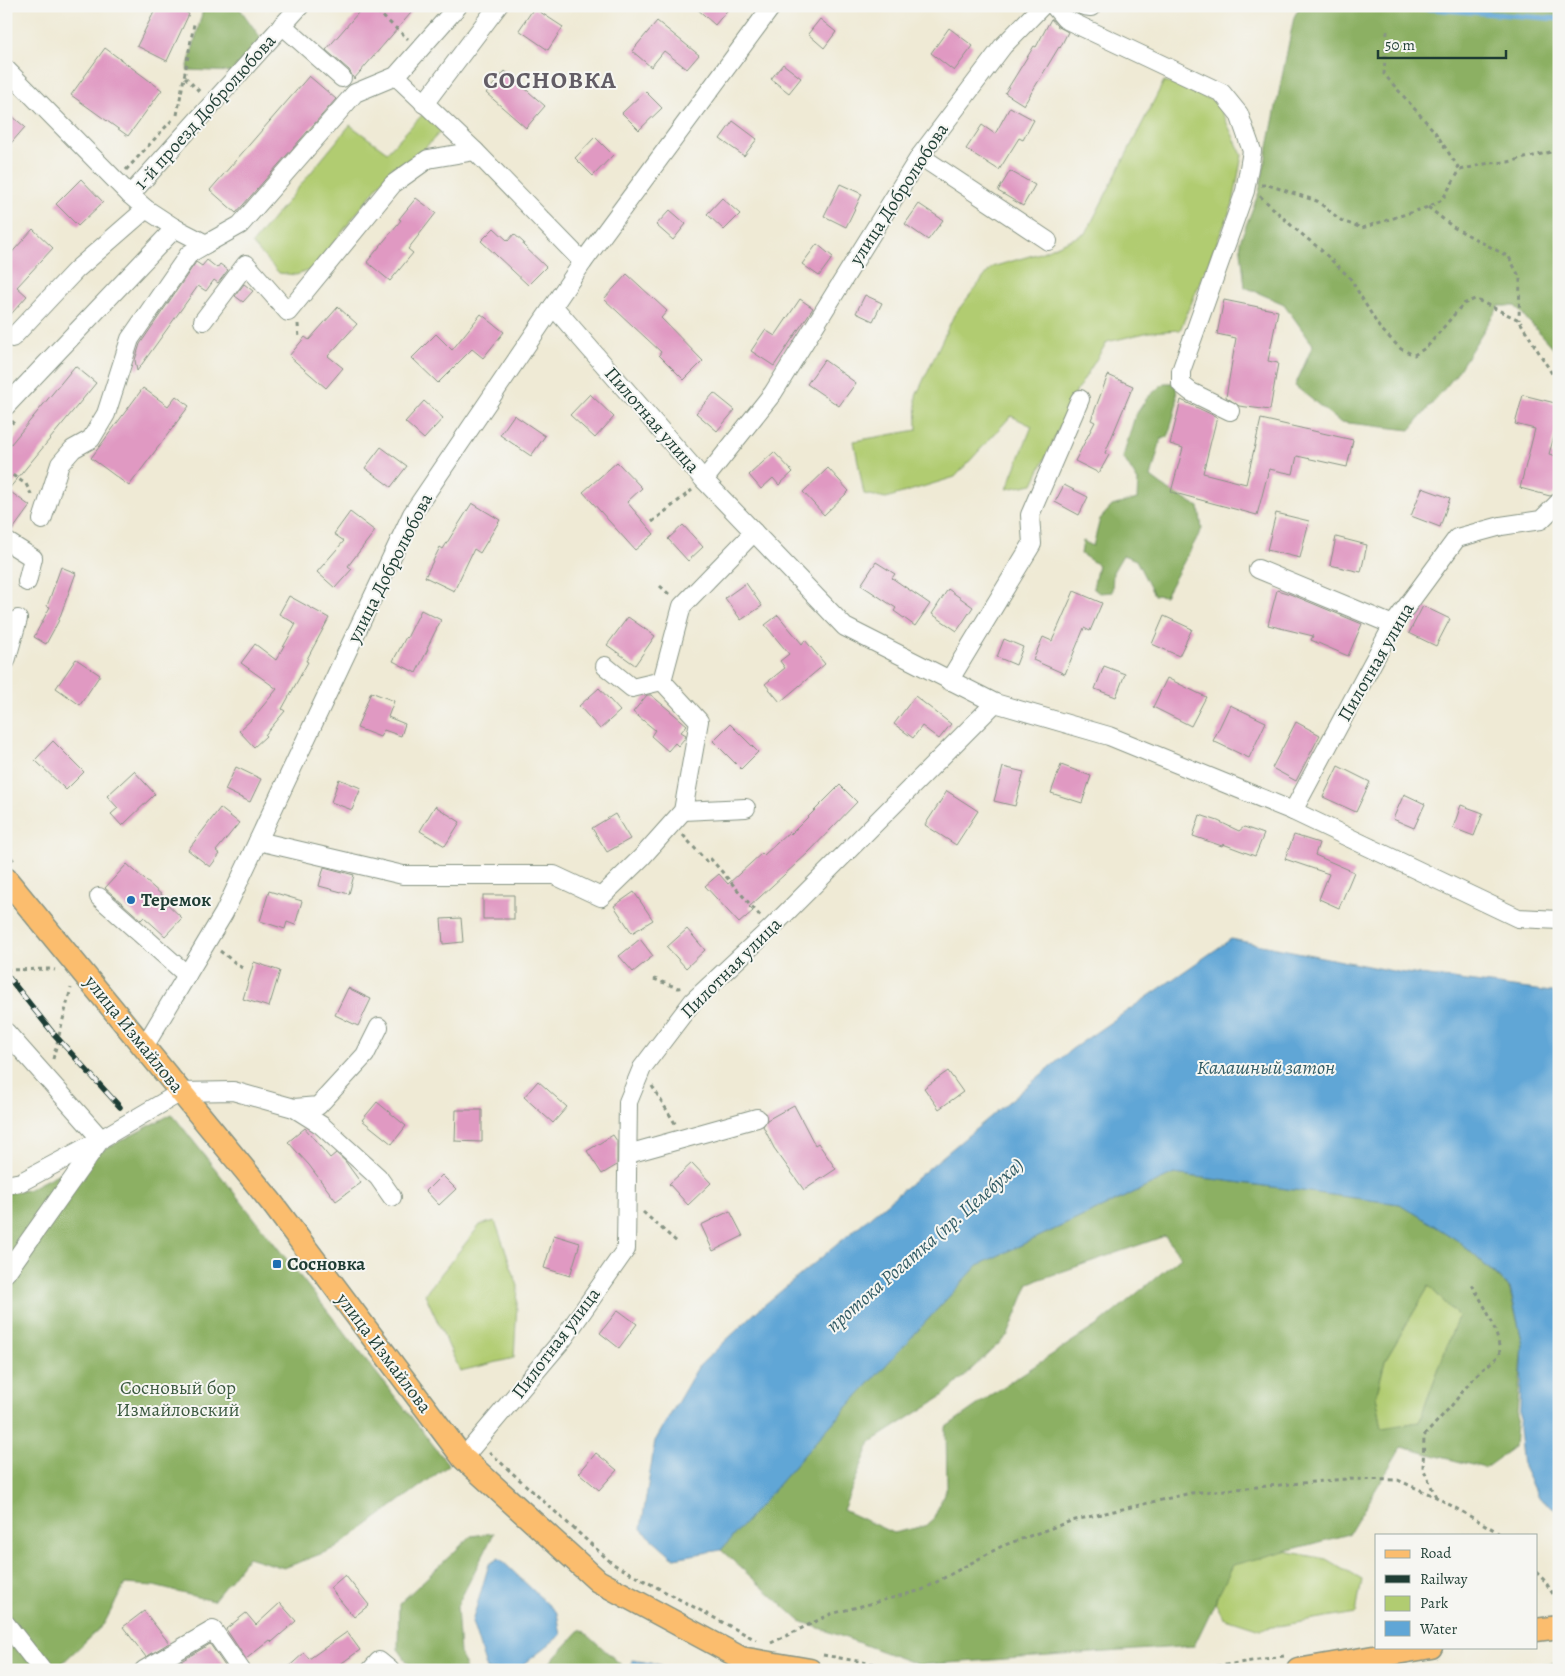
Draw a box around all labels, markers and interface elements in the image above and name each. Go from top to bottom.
street label: 1-й проезд Добролюбова [128,28,282,195]
scale bar [1378,28,1505,60]
text: 50 m [1385,35,1415,55]
district label: СОСНОВКА [483,64,617,96]
street label: улица Добролюбова [843,118,955,271]
street label: Пилотная улица [598,361,706,479]
street label: улица Добролюбова [341,489,439,648]
street label: Пилотная улица [1331,598,1421,726]
place label: Теремок [141,887,211,913]
marker: Теремок [125,894,137,906]
street label: Пилотная улица [675,912,787,1024]
street label: улица Измайлова [78,969,190,1098]
water label: Калашный затон [1197,1054,1335,1081]
water label: протока Рогатка (пр. Целебуха) [820,1151,1030,1339]
place label: Сосновка [287,1251,366,1277]
marker: Сосновка [271,1258,283,1270]
street label: Пилотная улица [506,1282,607,1404]
street label: улица Измайлова [330,1287,438,1419]
park label: Сосновый бор Измайловский [116,1375,240,1423]
legend [1375,1534,1538,1648]
text: Road [1420,1543,1452,1563]
text: Railway [1420,1569,1468,1589]
text: Park [1420,1593,1449,1613]
text: Water [1419,1619,1457,1639]

